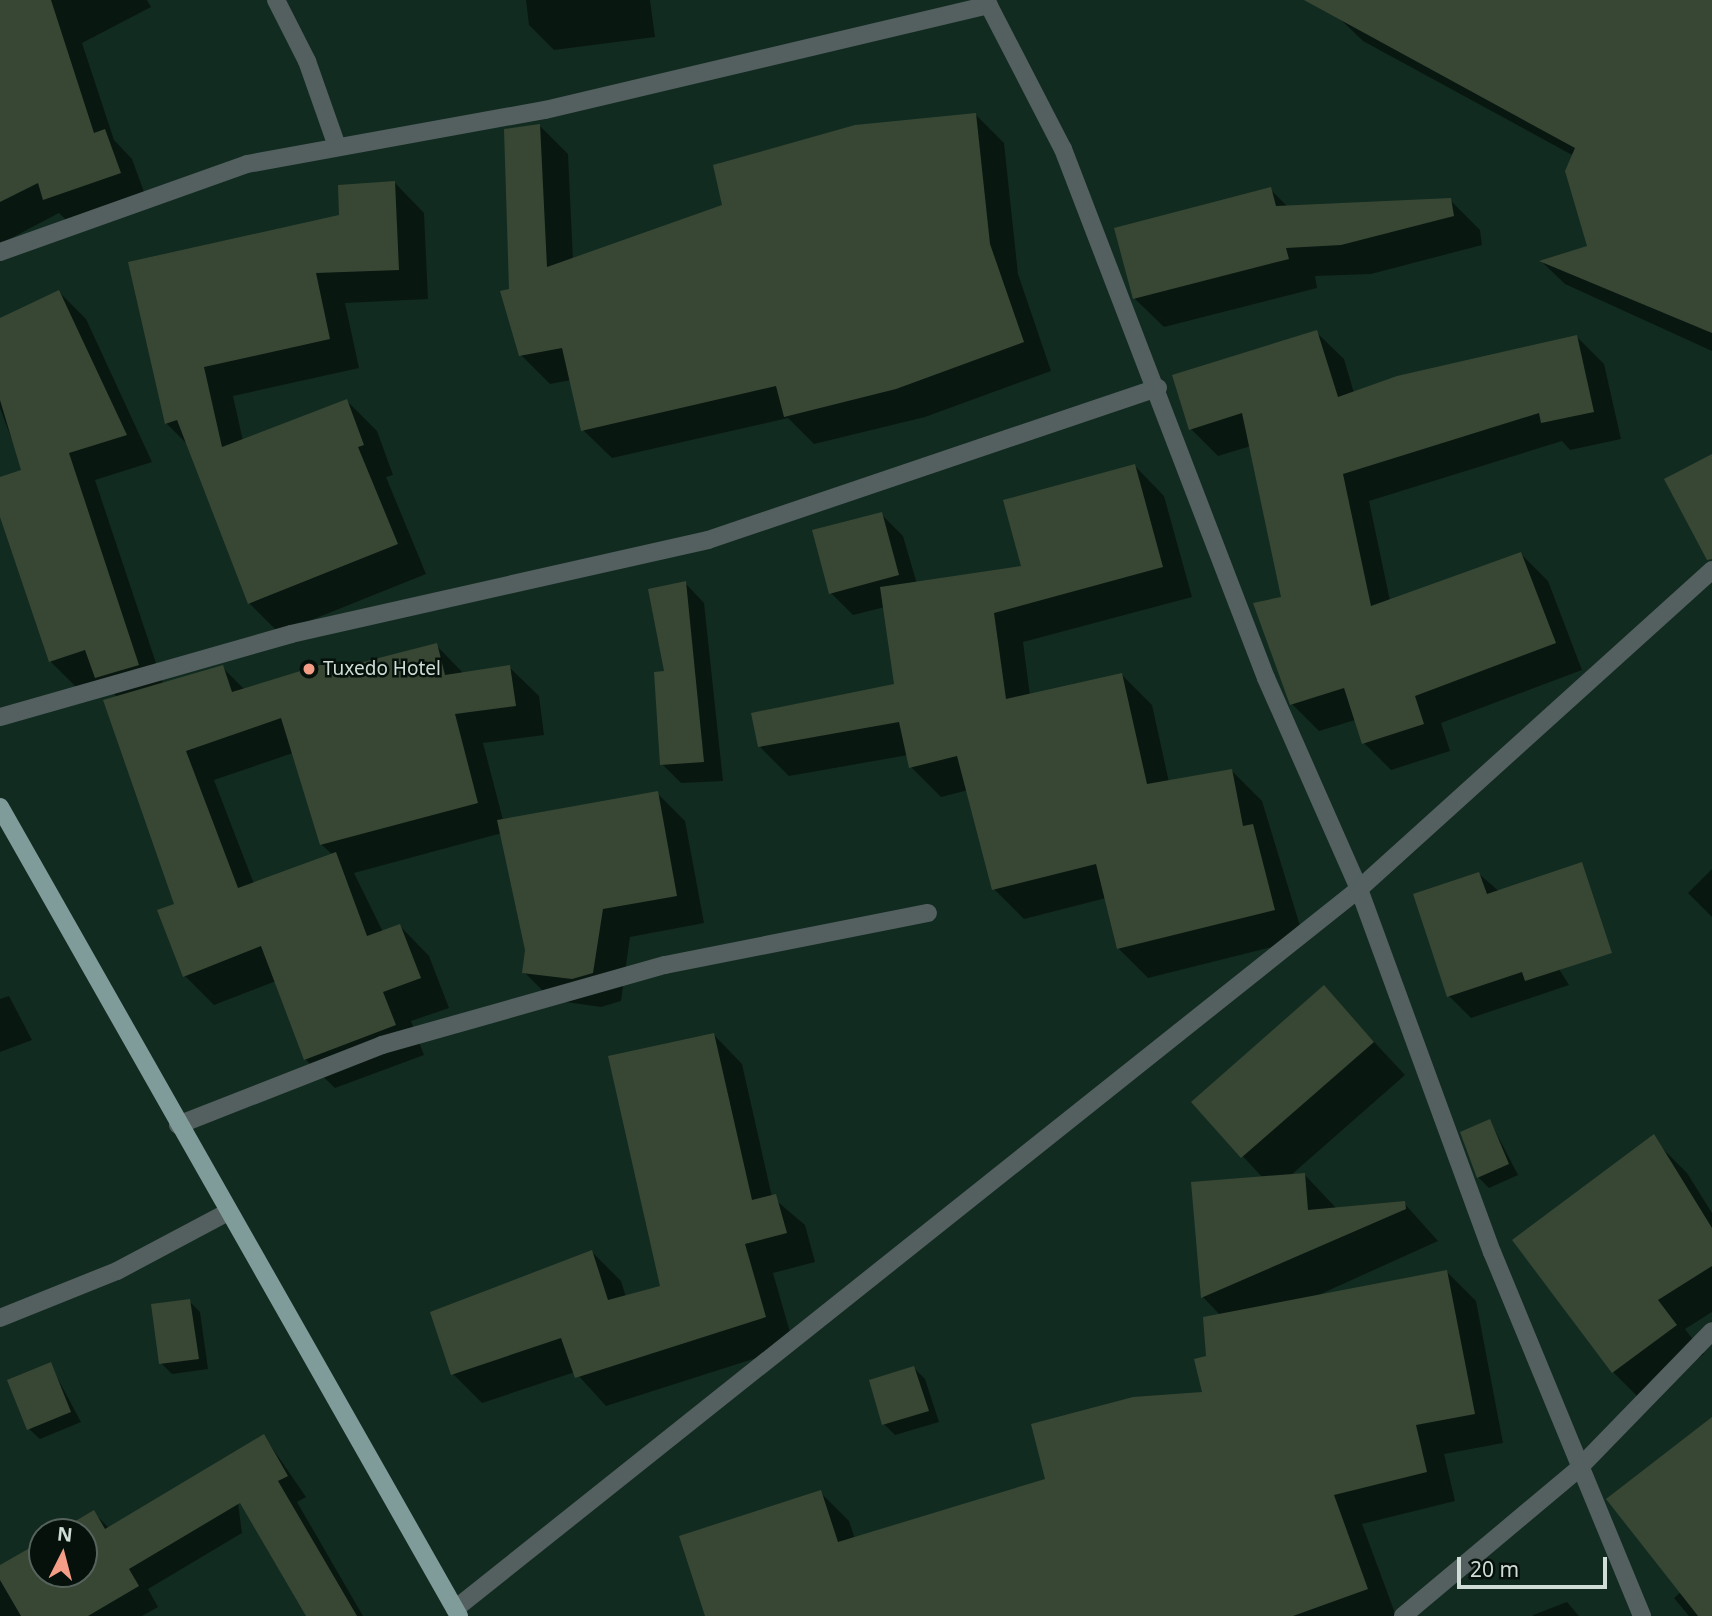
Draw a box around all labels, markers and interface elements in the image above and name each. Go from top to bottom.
place label: Tuxedo Hotel [323,658,441,680]
marker: Tuxedo Hotel [301,661,317,677]
north arrow [28,1518,98,1588]
text: N [56,1520,74,1548]
scale bar [1460,1542,1610,1586]
text: 20 m [1470,1555,1519,1583]

